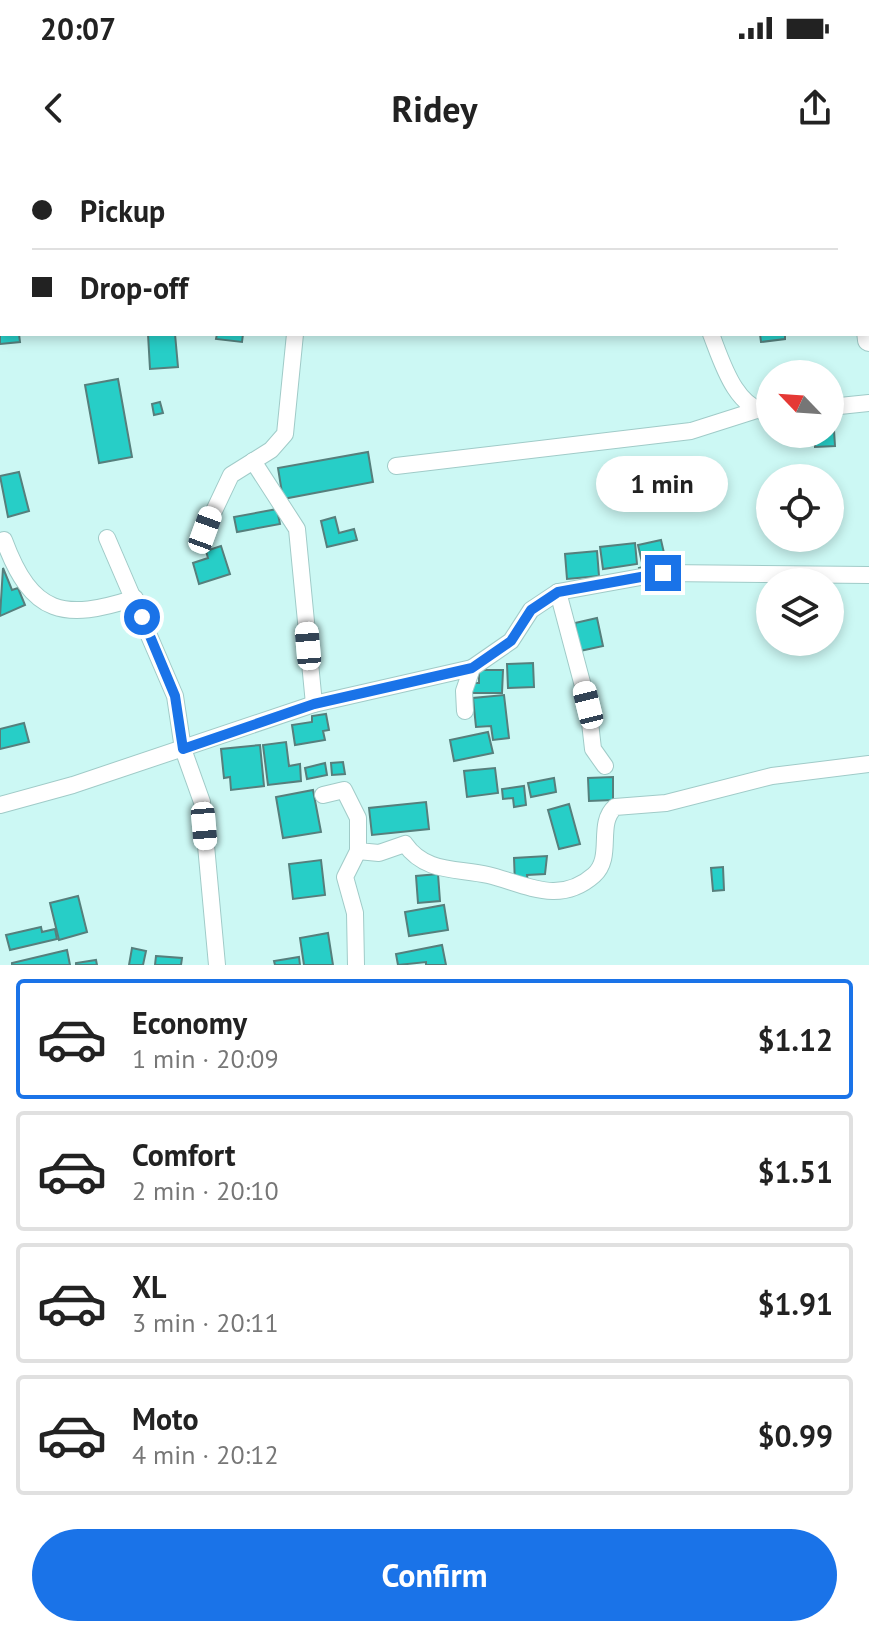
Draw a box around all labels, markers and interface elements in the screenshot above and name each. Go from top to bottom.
text: 20:07 [40,9,116,48]
text: Ridey [392,85,477,132]
icon: back [32,86,76,130]
icon: share [793,86,837,130]
text: Pickup [80,191,165,230]
text: Drop-off [80,268,188,307]
north arrow [756,360,844,448]
map controls [756,360,844,656]
callout: 1 min [597,457,729,513]
button: locate [756,464,844,552]
text: 1 min [630,467,694,500]
car [186,503,224,557]
route end [645,555,681,591]
button: layers [756,568,844,656]
route start [124,599,160,635]
car [294,621,322,671]
car [571,679,605,731]
car [190,801,218,851]
icon: car [36,1003,108,1075]
text: Economy [132,1003,247,1042]
text: $1.12 [758,1020,833,1059]
text: 1 min · 20:09 [132,1042,279,1075]
icon: car [36,1135,108,1207]
text: Comfort [132,1135,235,1174]
text: $1.51 [758,1152,833,1191]
text: 2 min · 20:10 [132,1174,279,1207]
icon: car [36,1267,108,1339]
text: XL [132,1267,166,1306]
text: $1.91 [758,1284,833,1323]
text: 3 min · 20:11 [132,1306,279,1339]
icon: car [36,1399,108,1471]
text: Moto [132,1399,199,1438]
text: $0.99 [758,1416,833,1455]
text: 4 min · 20:12 [132,1438,279,1471]
button: Confirm [32,1529,837,1621]

